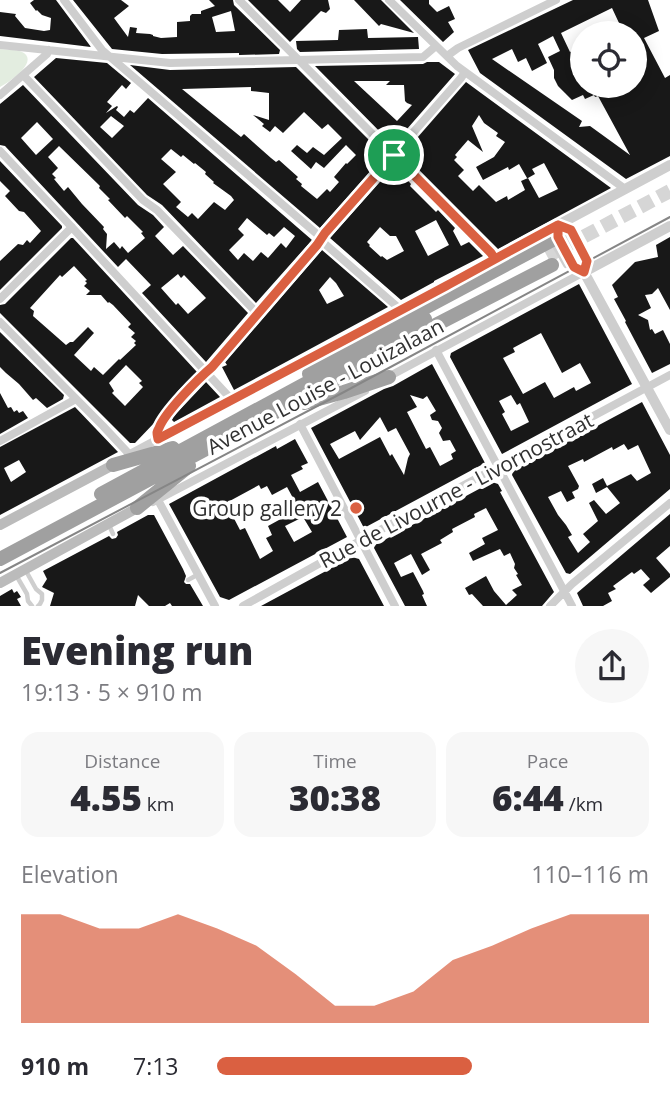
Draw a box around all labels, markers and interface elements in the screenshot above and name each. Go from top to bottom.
map controls [570,21,647,98]
button: locate [570,21,647,98]
pin [364,125,424,185]
icon: arrive [375,136,413,174]
street label: Avenue Louise - Louizalaan [202,312,448,460]
street label: Rue de Livourne - Livornostraat [314,406,598,574]
place label: Group gallery 2 [192,494,342,522]
marker: Group gallery 2 [348,500,364,516]
text: Evening run [21,624,253,676]
button: share [575,629,649,703]
text: 19:13 · 5 × 910 m [21,676,203,708]
text: Distance [84,748,161,774]
text: Time [313,748,357,774]
text: Pace [527,748,569,774]
text: 4.55 [70,774,142,821]
text: 30:38 [289,774,381,821]
text: 6:44 [492,774,564,821]
text: km [142,791,174,817]
text: /km [564,791,603,817]
text: Elevation [21,858,119,890]
text: 110–116 m [531,858,649,890]
text: 910 m [21,1050,89,1082]
text: 7:13 [133,1050,179,1082]

